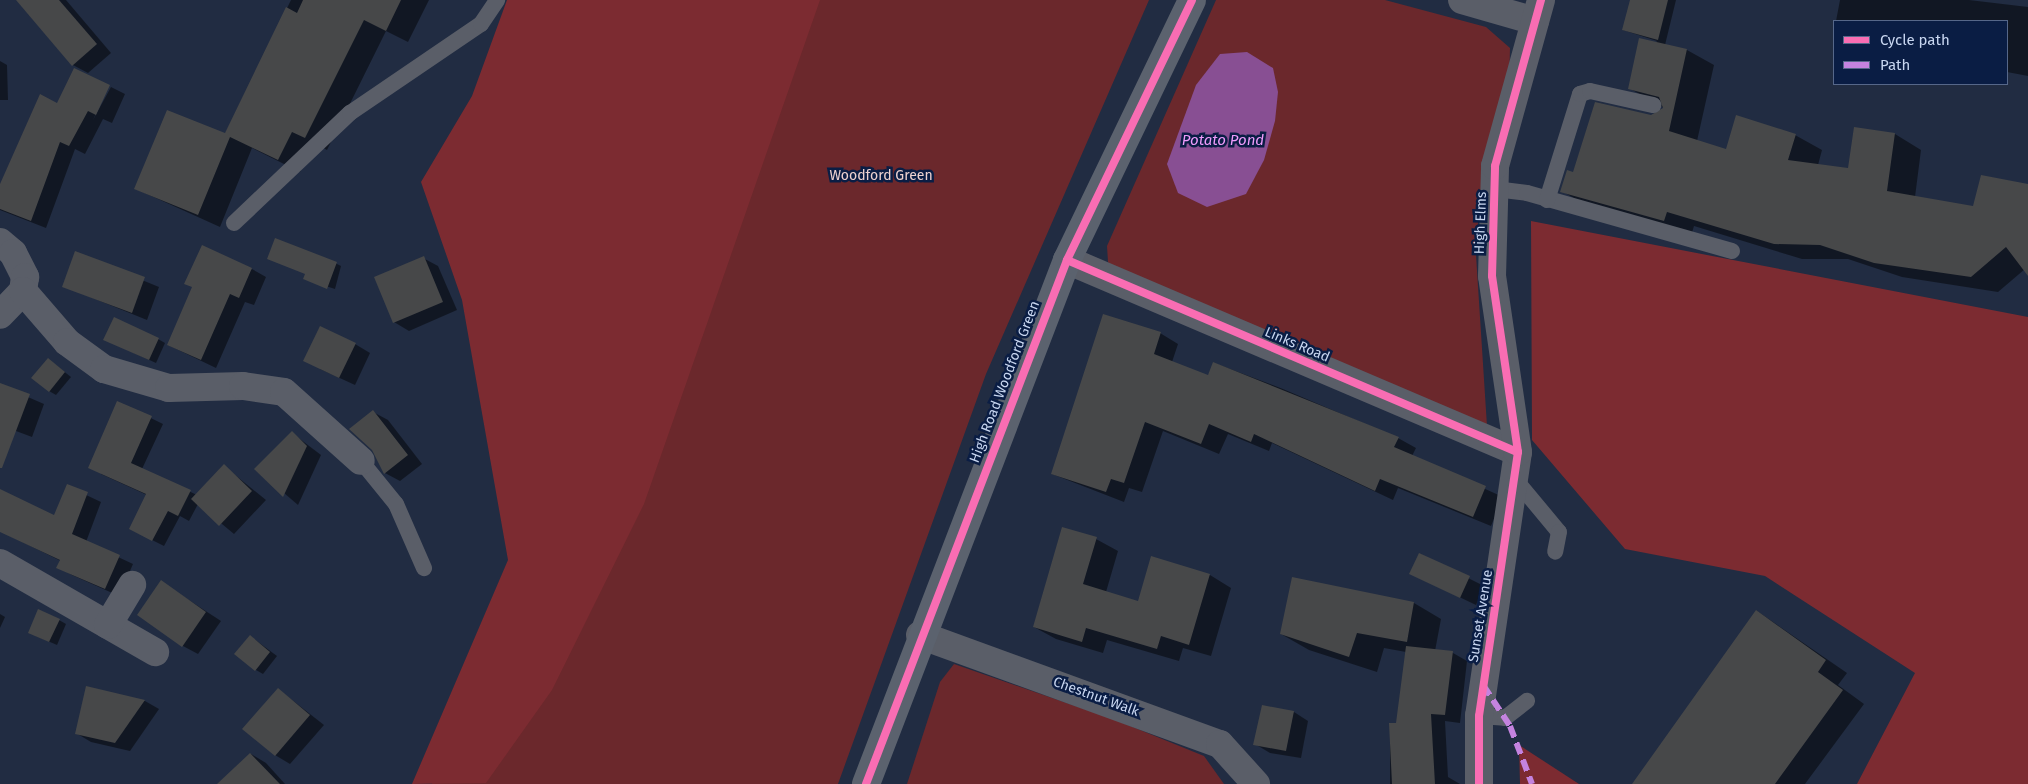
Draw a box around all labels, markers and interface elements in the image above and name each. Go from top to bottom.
legend [1833,20,2008,85]
text: Cycle path [1880,31,1950,49]
text: Path [1880,56,1910,74]
water label: Potato Pond [1182,132,1264,150]
park label: Woodford Green [829,168,933,184]
street label: High Elms [1472,191,1490,255]
street label: High Road Woodford Green [966,299,1044,465]
street label: Links Road [1262,324,1332,366]
street label: Sunset Avenue [1465,569,1497,663]
street label: Chestnut Walk [1051,674,1141,720]

